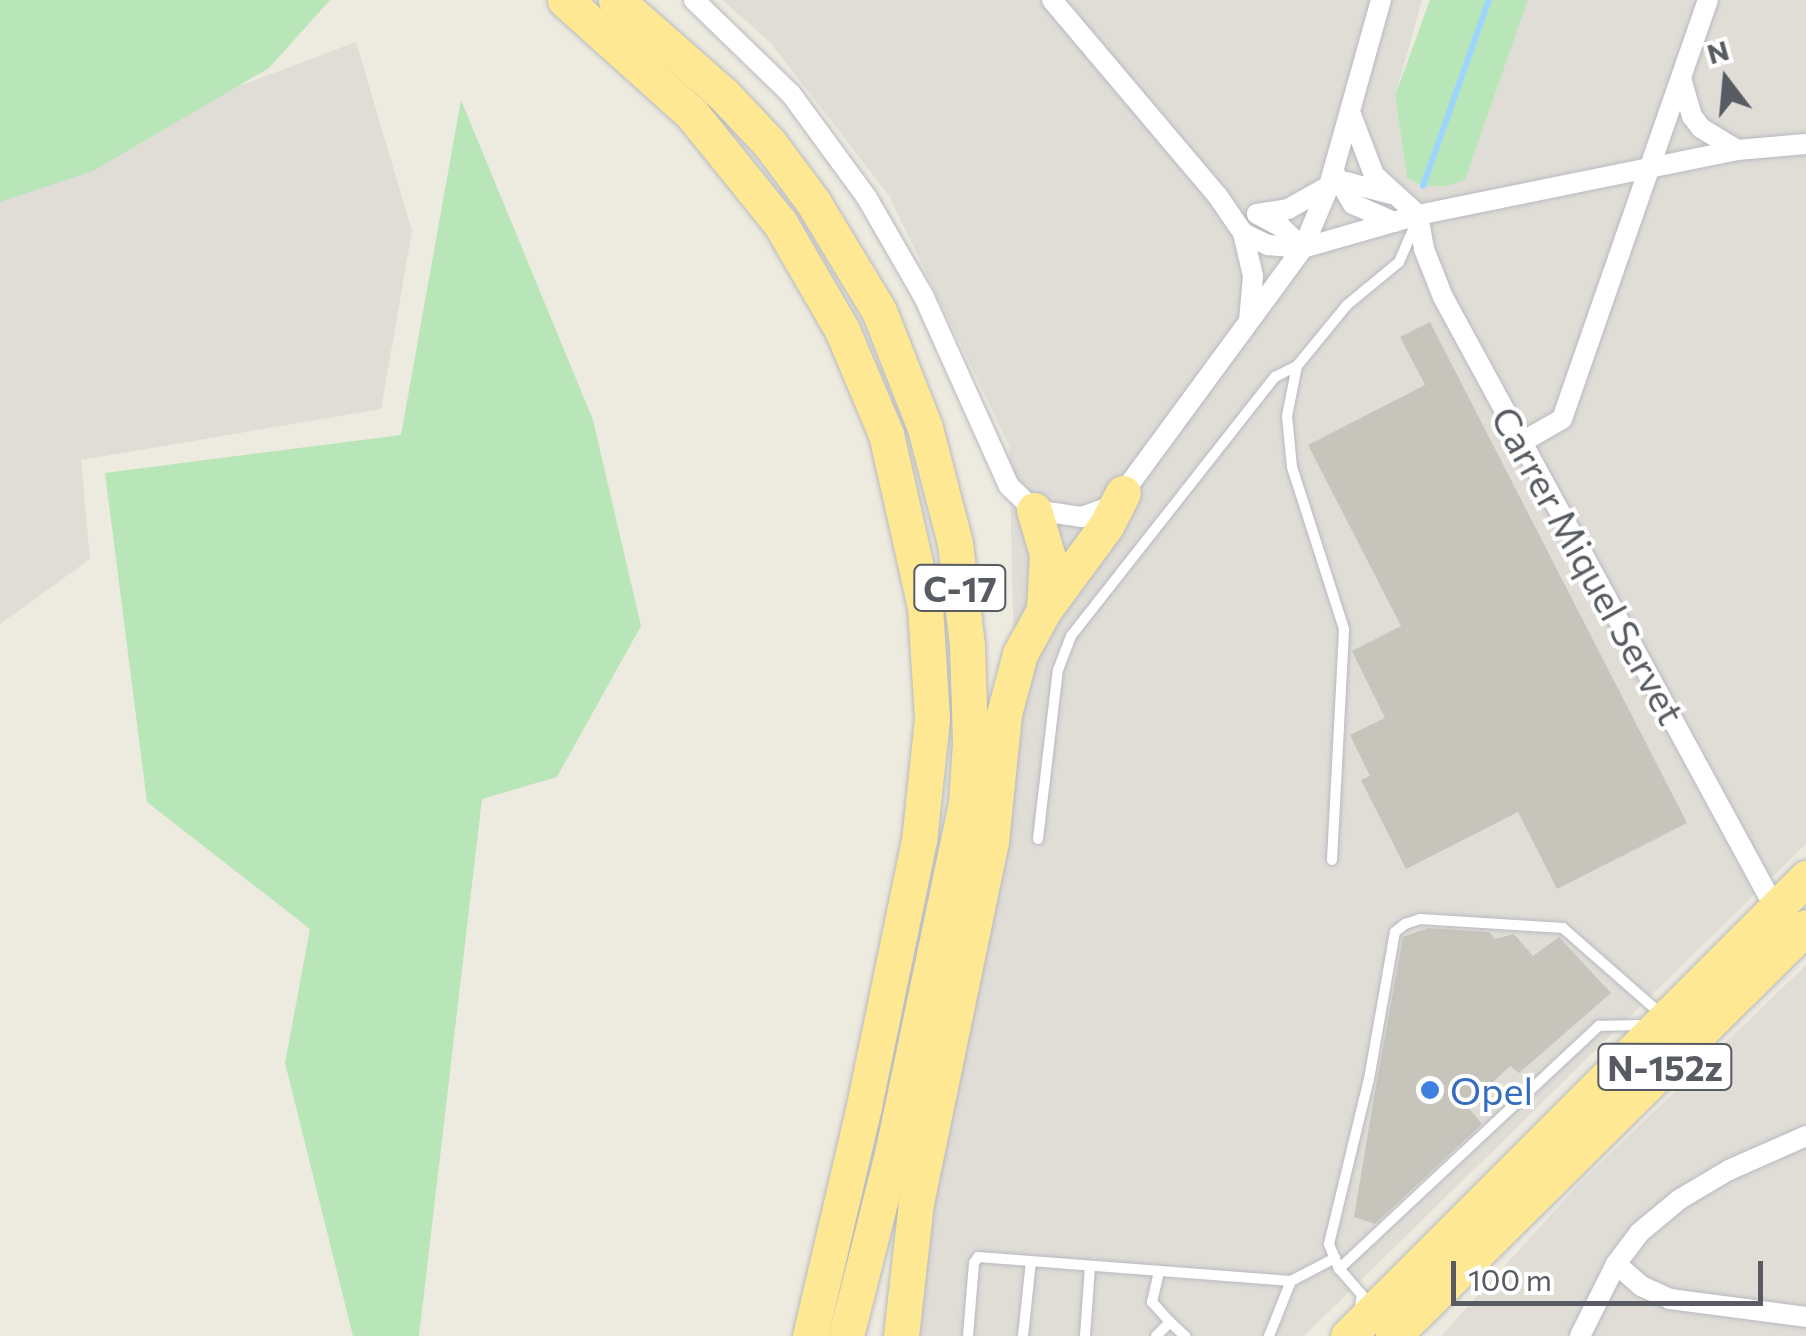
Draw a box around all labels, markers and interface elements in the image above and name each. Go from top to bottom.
north arrow [1676,30,1776,130]
text: N [1703,32,1733,70]
street label: Carrer Miquel Servet [1483,398,1695,732]
road number: C-17 [912,558,1008,618]
road number: N-152z [1595,1037,1735,1097]
place label: Opel [1450,1067,1533,1113]
marker: Opel [1419,1079,1441,1101]
scale bar [1456,1241,1768,1303]
text: 100 m [1468,1260,1552,1297]

